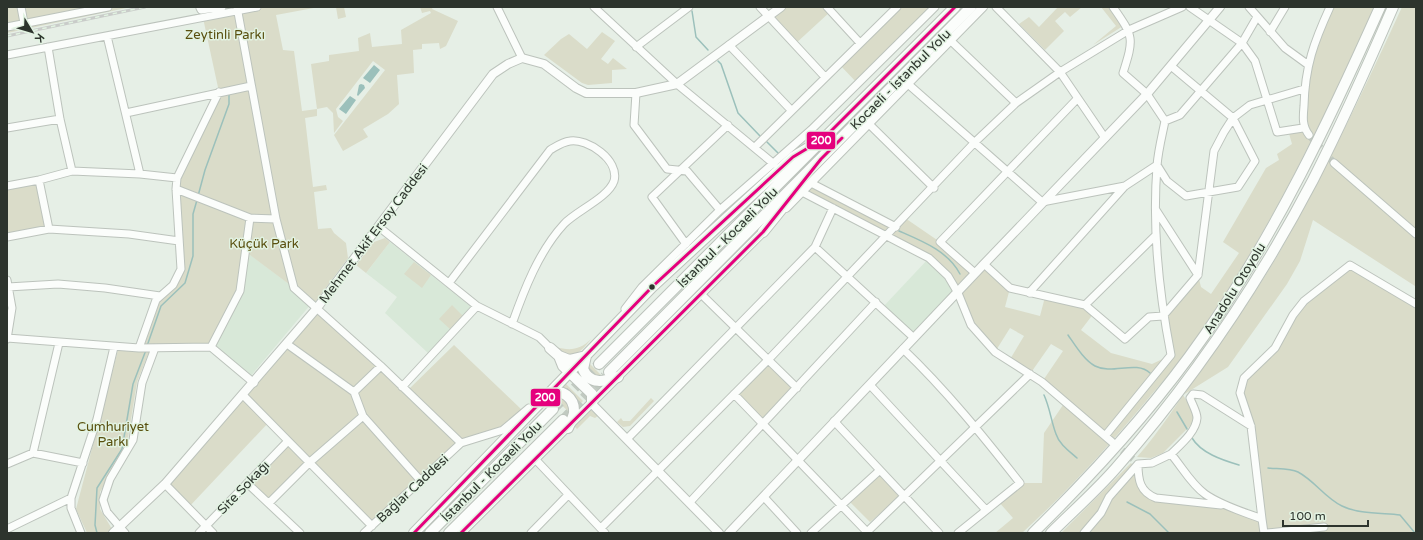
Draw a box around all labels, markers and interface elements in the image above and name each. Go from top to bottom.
north arrow [12,12,52,52]
street label: Kocaeli - İstanbul Yolu [847,26,954,133]
park label: Zeytinli Parkı [185,27,265,43]
text: K [32,31,47,45]
line badge: 200 [806,131,836,150]
text: 200 [811,134,831,147]
street label: Mehmet Akif Ersoy Caddesi [316,161,432,307]
street label: İstanbul - Kocaeli Yolu [674,184,781,291]
park label: Küçük Park [229,236,299,252]
street label: Anadolu Otoyolu [1200,240,1269,337]
unlabelled marker [647,282,657,292]
line badge: 200 [530,388,561,407]
text: 200 [535,391,555,404]
street label: İstanbul - Kocaeli Yolu [438,418,545,525]
park label: Cumhuriyet Parkı [77,419,149,450]
street label: Bağlar Caddesi [373,451,452,526]
street label: Site Sokağı [214,458,273,518]
scale bar [1283,502,1368,528]
text: 100 m [1289,509,1326,523]

